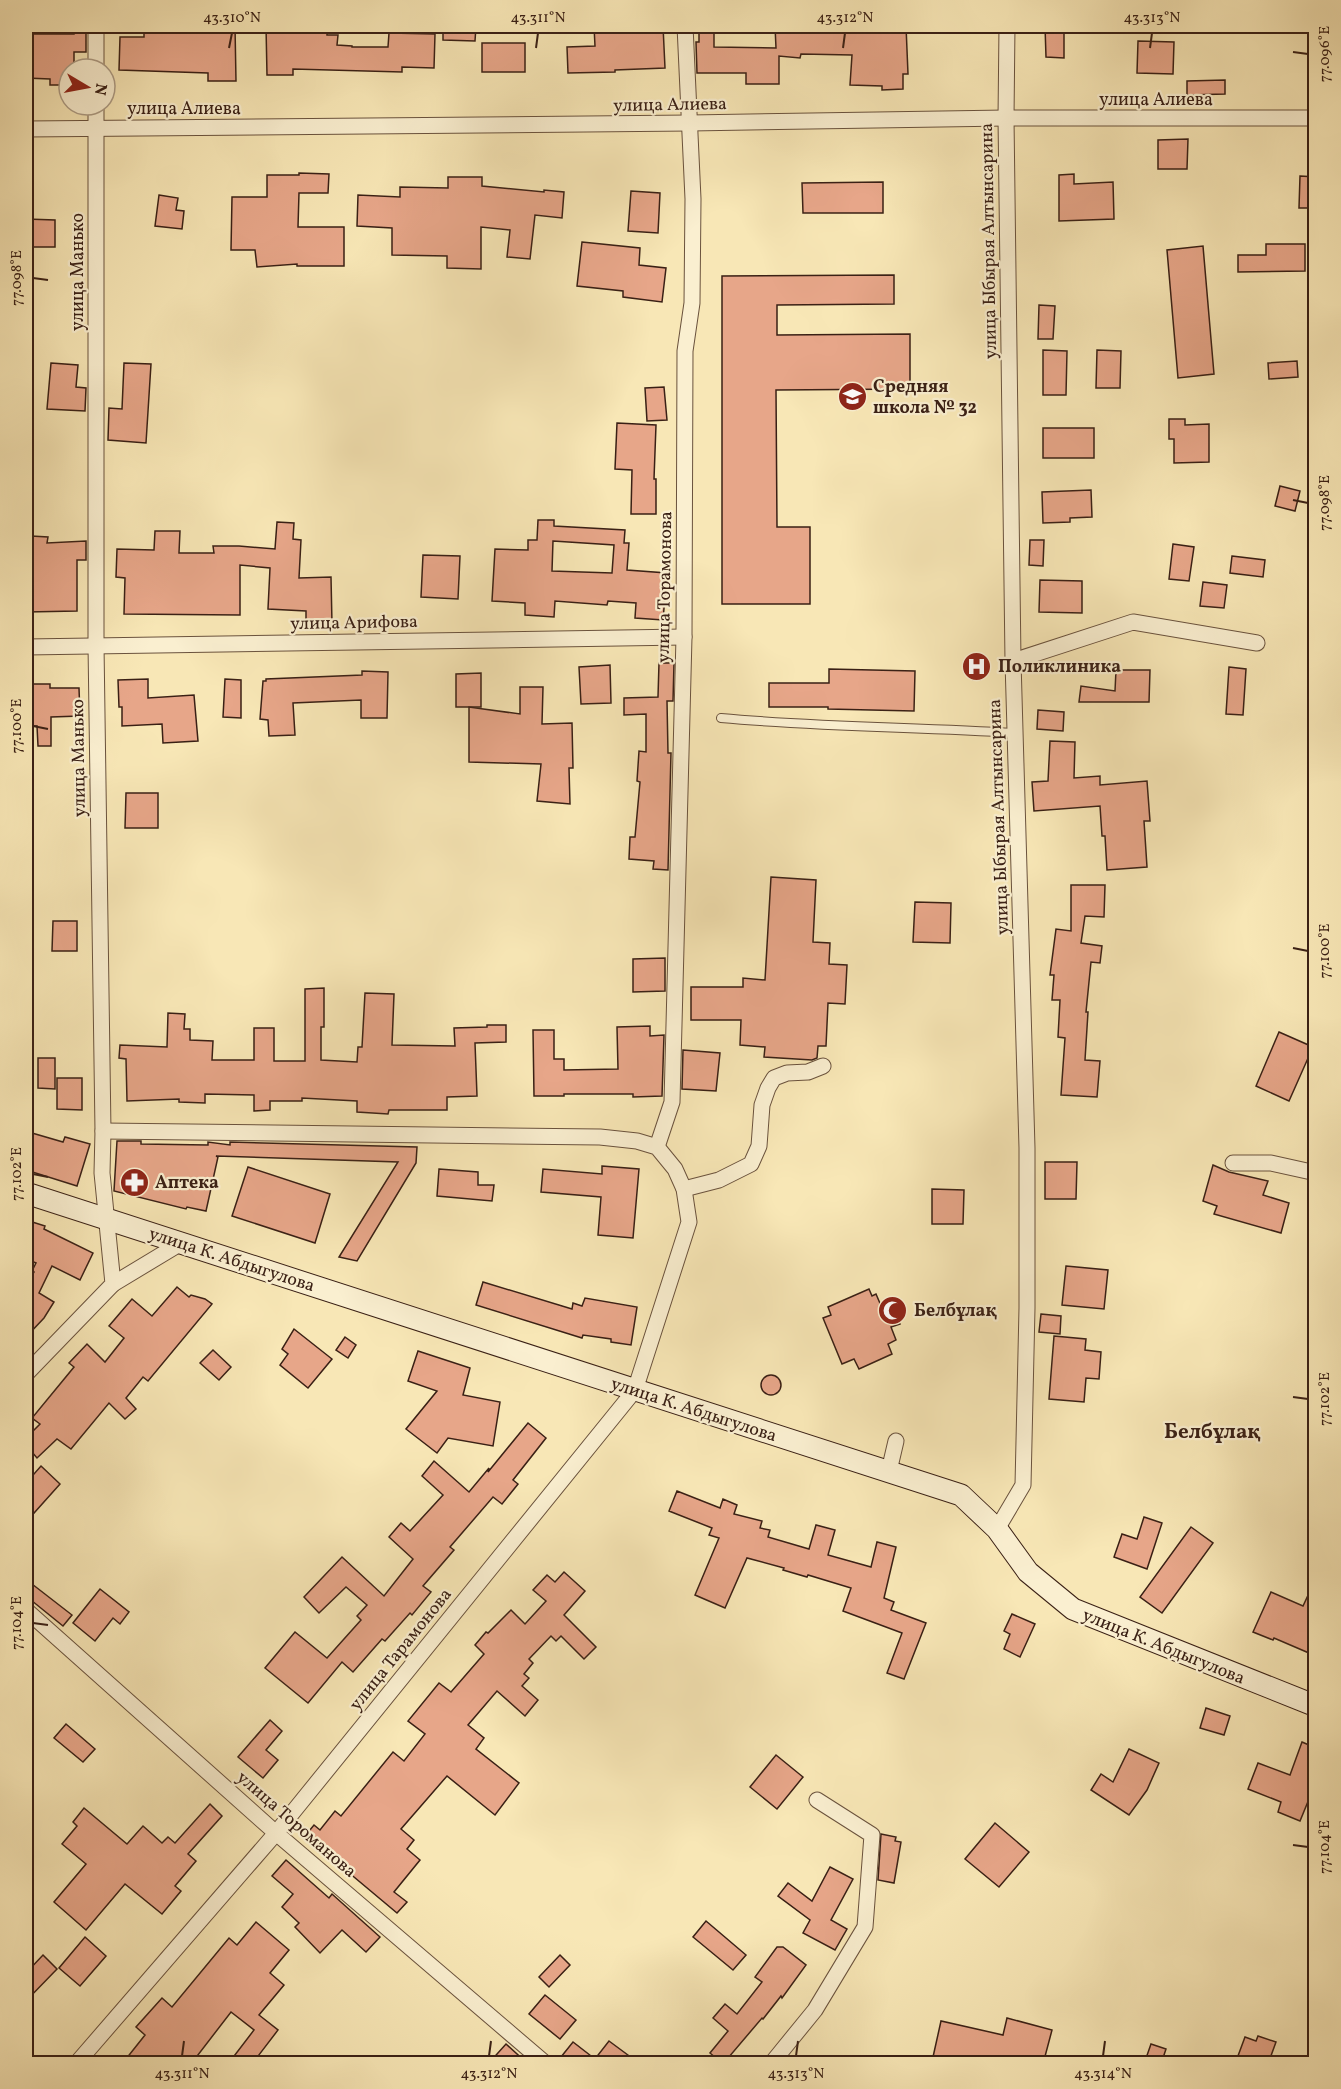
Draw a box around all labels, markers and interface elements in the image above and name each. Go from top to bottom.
text: 43.310°N [203,8,261,29]
text: 43.311°N [510,8,566,29]
text: 43.312°N [816,8,874,29]
text: 43.313°N [1124,8,1180,29]
text: 77.096°E [1315,26,1336,82]
north arrow [57,57,117,117]
text: N [88,82,112,97]
street label: улица Алиева [1099,88,1213,113]
street label: улица Алиева [613,92,727,119]
street label: улица Алиева [127,97,241,122]
street label: улица Ыбырая Алтынсарина [975,123,1004,359]
street label: улица Манько [66,213,91,331]
text: 77.098°E [7,250,28,306]
place label: Средняя школа № 32 [873,375,977,421]
school or university icon: Средняя школа № 32 [836,380,868,412]
text: 77.098°E [1315,475,1336,531]
street label: улица Торамонова [652,511,679,663]
street label: улица Арифова [290,610,418,637]
hospital icon: Поликлиника [961,650,993,682]
place label: Поликлиника [998,655,1121,680]
text: 77.100°E [7,698,28,754]
street label: улица Ыбырая Алтынсарина [983,698,1016,935]
street label: улица Манько [66,699,93,817]
text: 77.100°E [1315,923,1336,979]
text: 77.102°E [7,1147,28,1201]
pharmacy icon: Аптека [118,1166,150,1198]
place label: Аптека [155,1171,219,1196]
street label: улица К. Абдыгулова [145,1222,318,1299]
mosque icon: Белбұлақ [877,1294,909,1326]
place label: Белбұлақ [914,1299,997,1324]
street label: улица К. Абдыгулова [607,1372,780,1449]
text: 77.102°E [1315,1372,1336,1426]
district label: Белбұлақ [1164,1418,1261,1447]
street label: улица Тарамонова [344,1583,458,1716]
text: 77.104°E [7,1596,28,1650]
street label: улица К. Абдыгулова [1078,1603,1249,1691]
street label: улица Тороманова [231,1766,361,1884]
text: 77.104°E [1315,1820,1336,1874]
text: 43.311°N [154,2064,210,2085]
text: 43.312°N [460,2064,518,2085]
text: 43.313°N [768,2064,824,2085]
text: 43.314°N [1074,2064,1132,2085]

